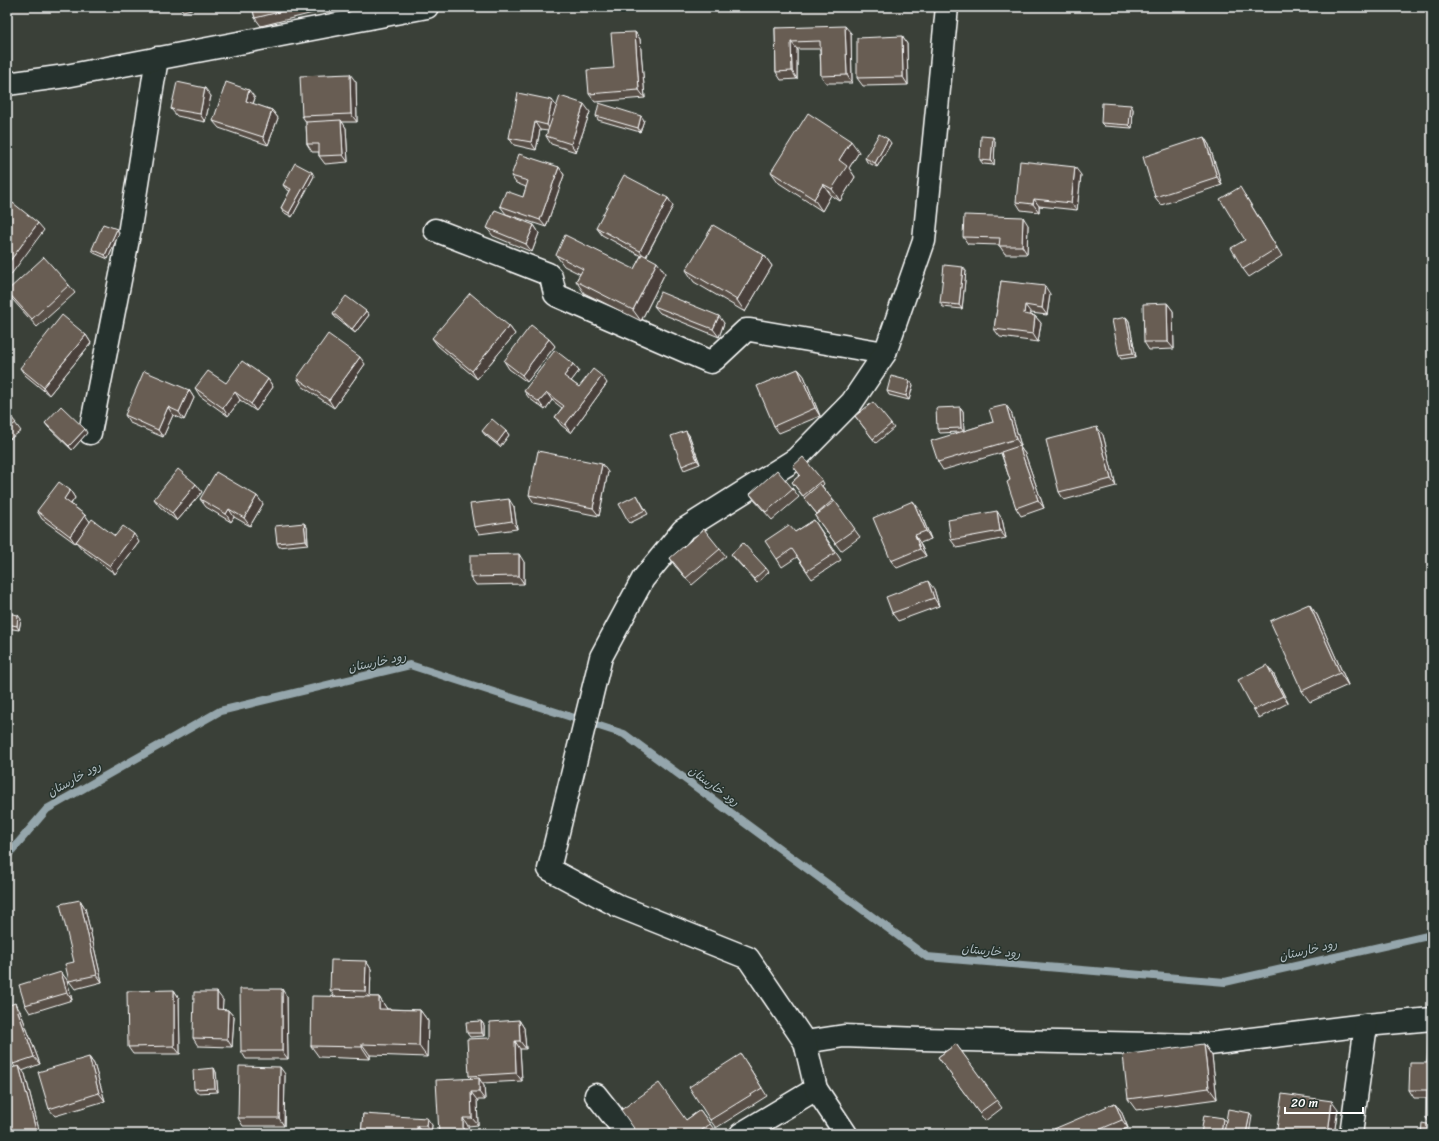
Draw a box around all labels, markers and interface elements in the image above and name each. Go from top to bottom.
water label: رود خارستان [346,645,409,679]
water label: رود خارستان [43,755,105,803]
water label: رود خارستان [684,760,745,812]
water label: رود خارستان [1277,933,1340,967]
water label: رود خارستان [961,937,1022,965]
scale bar [1285,1089,1363,1115]
text: 20 m [1291,1092,1318,1114]

